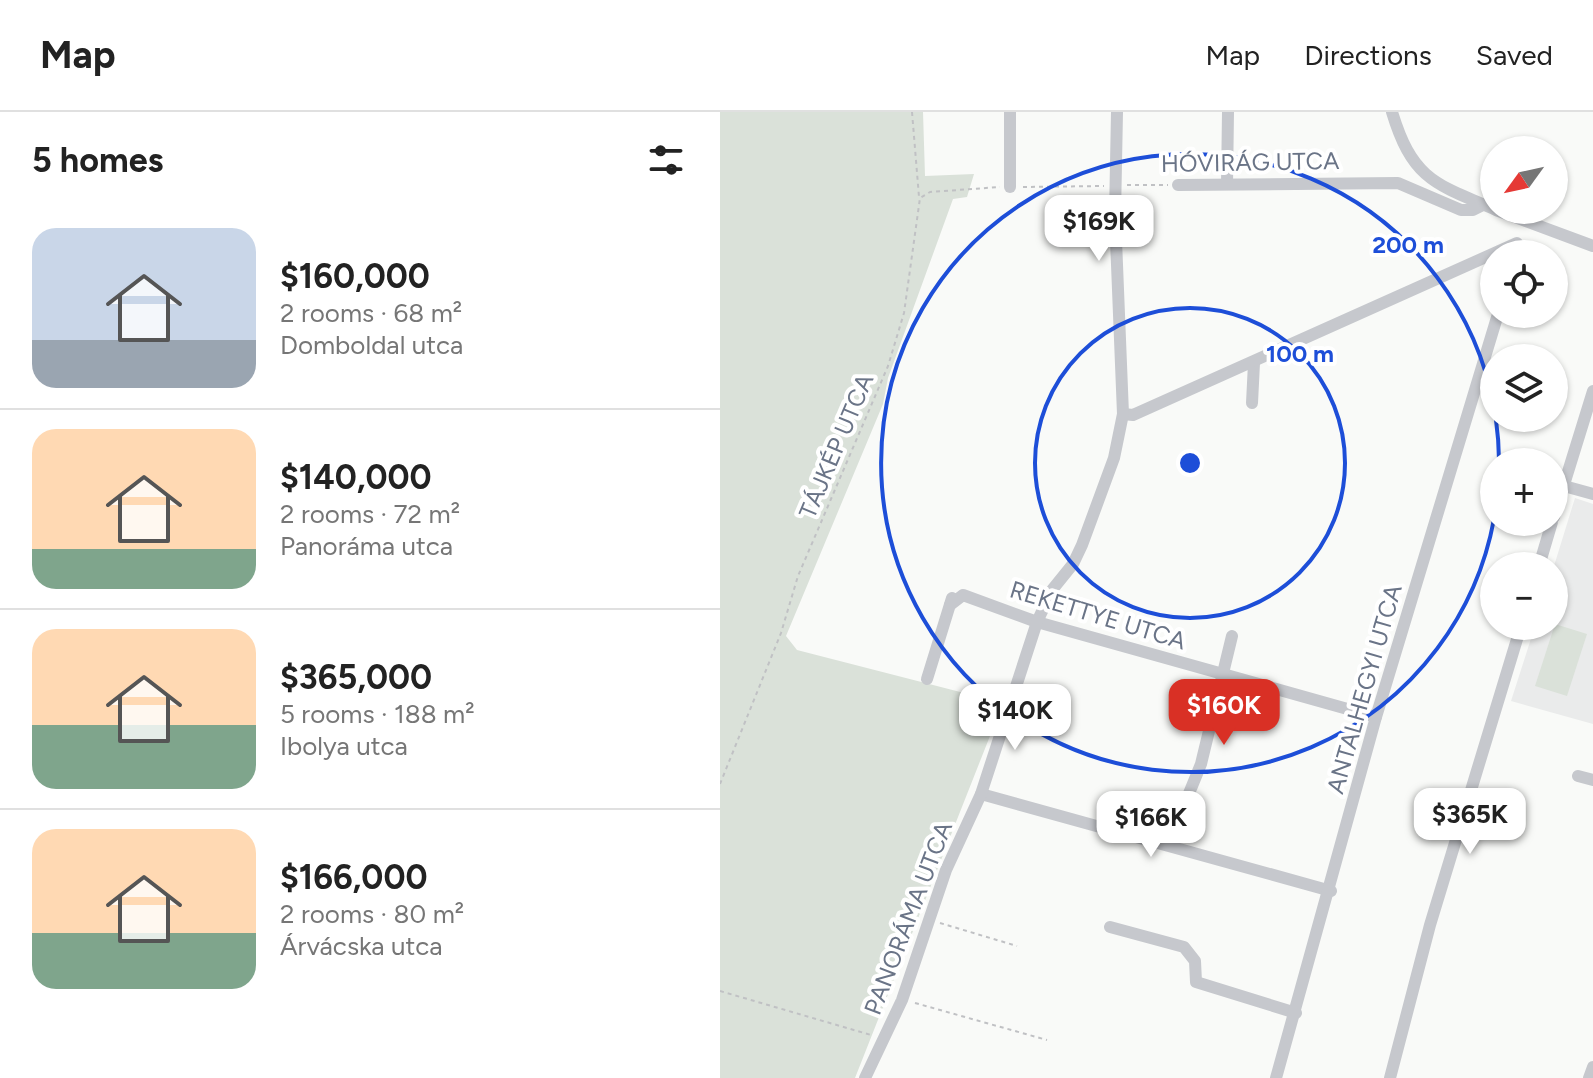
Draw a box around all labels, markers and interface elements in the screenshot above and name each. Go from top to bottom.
text: Map [40,32,116,78]
text: Map [1206,38,1260,72]
text: Directions [1304,38,1432,72]
text: Saved [1476,38,1553,72]
north arrow [1480,136,1568,224]
map controls [1480,136,1568,640]
icon: filters [644,138,688,182]
text: 5 homes [32,140,163,181]
street label: HÓVIRÁG UTCA [1160,146,1340,178]
pin: $169K [1043,195,1155,263]
text: $169K [1063,205,1135,237]
text: 200 m [1372,230,1444,259]
button: locate [1480,240,1568,328]
text: $160,000 [280,256,430,297]
icon: home [96,260,192,356]
text: 2 rooms · 68 m² [280,297,462,329]
text: Domboldal utca [280,329,463,361]
text: 100 m [1266,339,1334,368]
button: layers [1480,344,1568,432]
street label: TÁJKÉP UTCA [793,369,880,523]
button: + [1480,448,1568,536]
centre of rings [1176,449,1204,477]
text: $140,000 [280,457,432,498]
icon: home [96,461,192,557]
text: 2 rooms · 72 m² [280,498,460,530]
text: Panoráma utca [280,530,453,562]
button: − [1480,552,1568,640]
street label: REKETTYE UTCA [1006,574,1190,656]
street label: ANTALHEGYI UTCA [1320,580,1408,797]
text: $365,000 [280,657,432,698]
icon: home [96,661,192,757]
pin: $160K [1168,679,1280,747]
pin: $140K [959,684,1071,752]
text: $160K [1187,689,1261,721]
text: $140K [977,694,1053,726]
text: 5 rooms · 188 m² [280,698,475,730]
text: Ibolya utca [280,730,408,762]
pin: $365K [1414,788,1526,856]
pin: $166K [1095,791,1207,859]
text: $365K [1432,798,1508,830]
text: $166K [1115,801,1187,833]
street label: PANORÁMA UTCA [858,817,958,1019]
text: $166,000 [280,857,427,898]
icon: home [96,861,192,957]
text: 2 rooms · 80 m² [280,898,464,930]
text: Árvácska utca [280,930,443,962]

